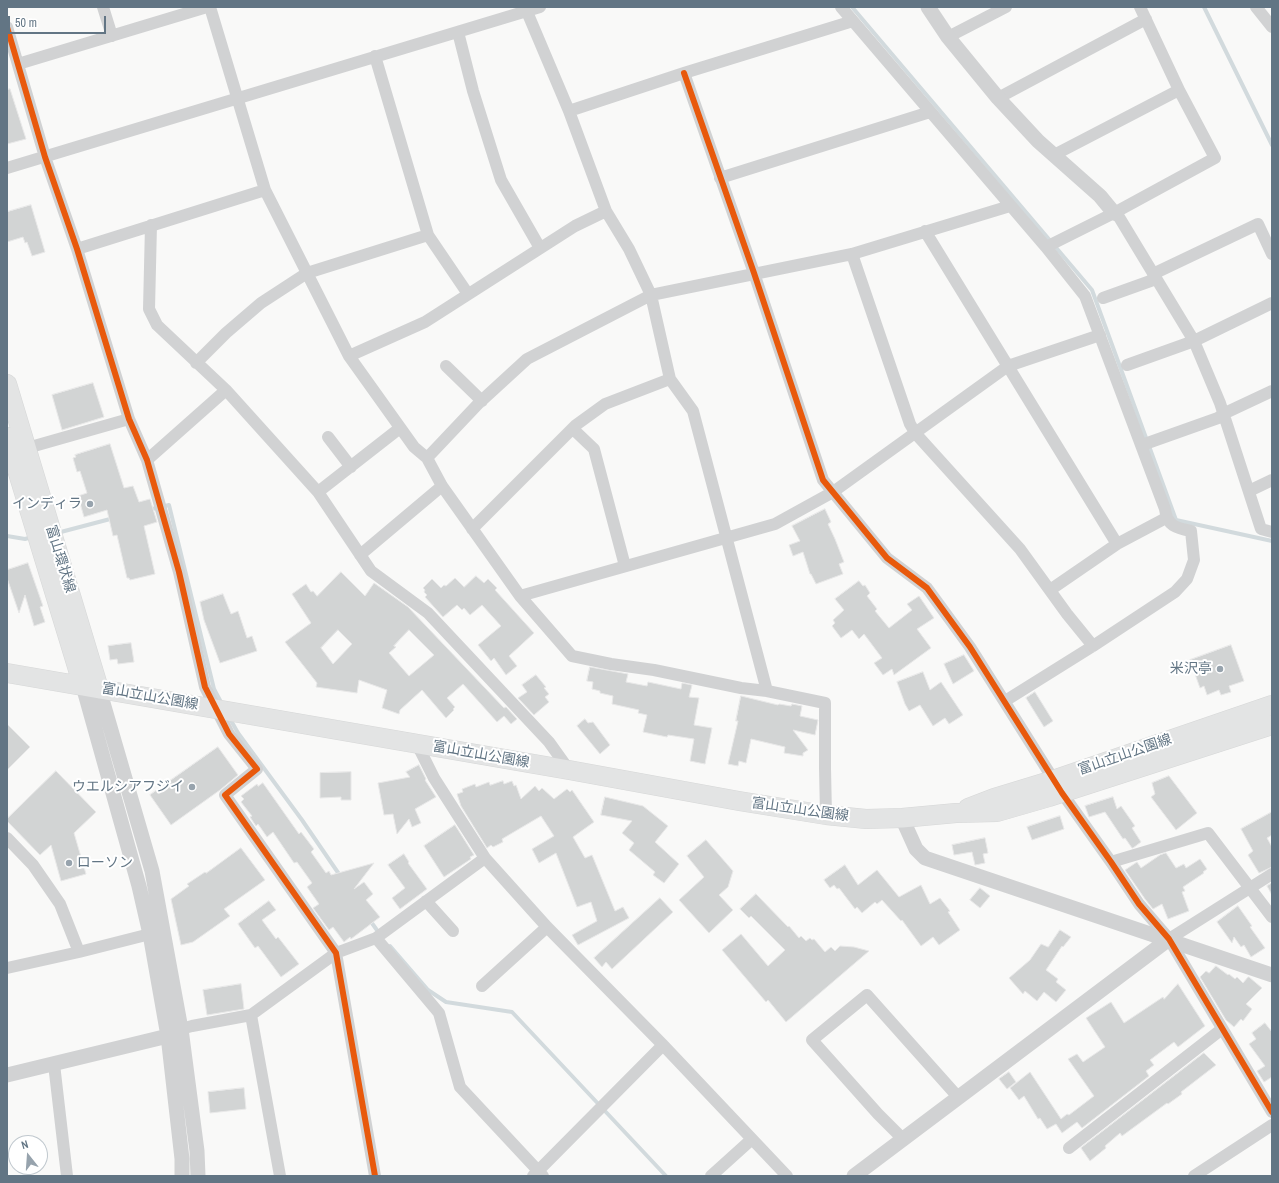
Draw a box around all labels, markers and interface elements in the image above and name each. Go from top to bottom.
scale bar [10,8,108,34]
text: 50 m [15,15,37,31]
place label: インディラ [12,496,82,512]
marker: インディラ [85,499,95,509]
street label: 富山環状線 [42,523,78,595]
place label: 米沢亭 [1170,661,1212,677]
marker: 米沢亭 [1215,664,1225,674]
street label: 富山立山公園線 [100,680,200,714]
street label: 富山立山公園線 [1076,731,1174,779]
street label: 富山立山公園線 [431,738,531,772]
place label: ウエルシアフジイ [72,779,184,795]
marker: ウエルシアフジイ [187,782,197,792]
street label: 富山立山公園線 [750,795,850,825]
place label: ローソン [77,855,133,871]
marker: ローソン [64,858,74,868]
north arrow [8,1135,48,1175]
text: N [20,1137,30,1152]

